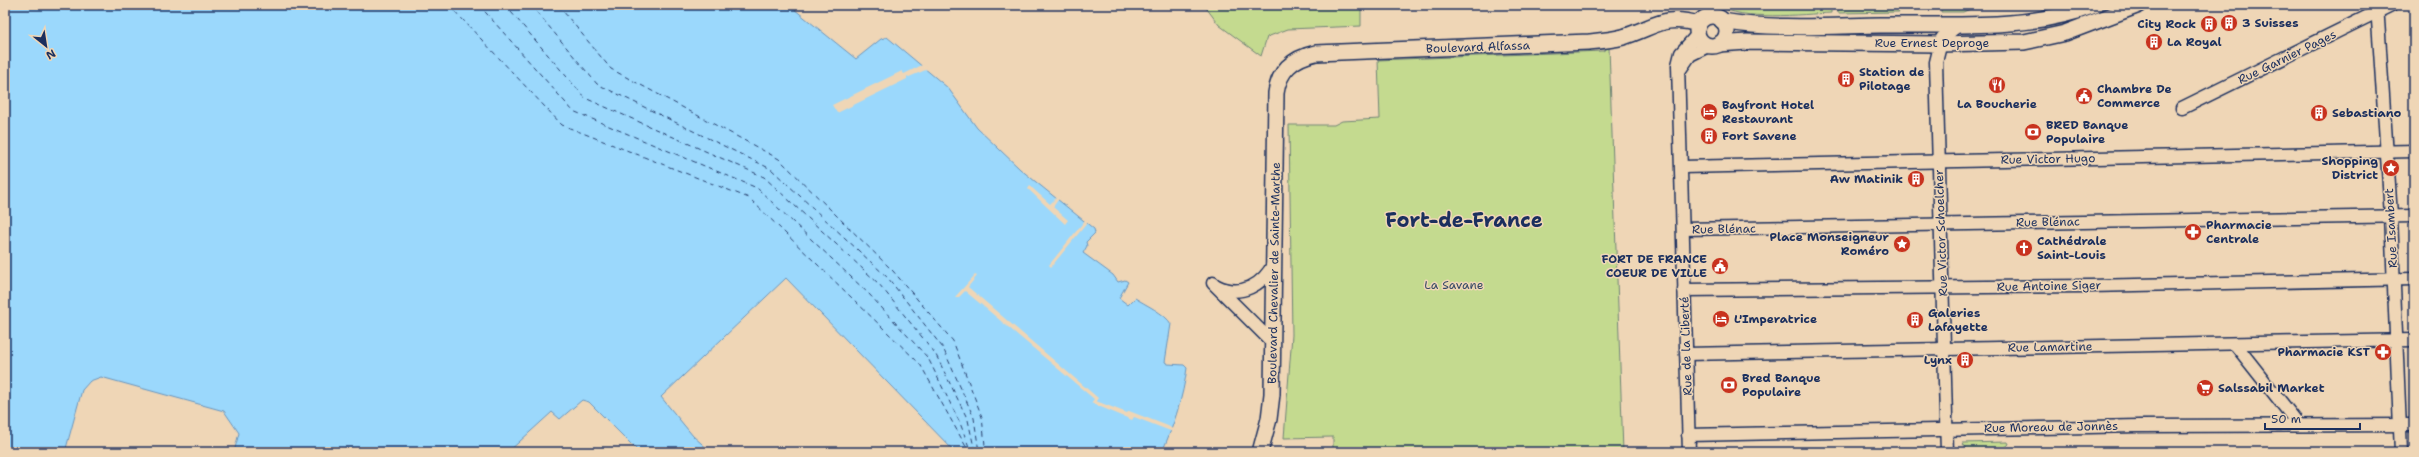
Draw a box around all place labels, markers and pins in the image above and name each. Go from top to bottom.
building icon: 3 Suisses [2219,13,2239,33]
building icon: City Rock [2199,14,2219,34]
place label: 3 Suisses [2242,15,2299,31]
place label: City Rock [2137,16,2196,32]
building icon: La Royal [2144,32,2164,52]
place label: La Royal [2167,34,2222,50]
place label: Station de Pilotage [1859,64,1924,94]
building icon: Station de Pilotage [1836,69,1856,89]
restaurant icon: La Boucherie [1987,75,2007,95]
place label: Chambre De Commerce [2097,81,2172,111]
public building icon: Chambre De Commerce [2074,86,2094,106]
place label: La Boucherie [1957,96,2037,112]
place label: Bayfront Hotel Restaurant [1722,97,1814,127]
hotel icon: Bayfront Hotel Restaurant [1699,102,1719,122]
building icon: Sebastiano [2309,103,2329,123]
place label: Sebastiano [2332,105,2402,121]
place label: BRED Banque Populaire [2046,117,2129,147]
bank icon: BRED Banque Populaire [2023,122,2043,142]
building icon: Fort Savene [1699,126,1719,146]
place label: Fort Savene [1722,128,1797,144]
place label: Shopping District [2321,153,2378,183]
place icon: Shopping District [2381,158,2401,178]
building icon: Aw Matinik [1906,169,1926,189]
place label: Aw Matinik [1830,171,1903,187]
place label: Pharmacie Centrale [2206,217,2272,247]
pharmacy icon: Pharmacie Centrale [2183,222,2203,242]
place label: Place Monseigneur Roméro [1769,229,1890,259]
place label: Cathédrale Saint-Louis [2037,233,2107,263]
place icon: Place Monseigneur Roméro [1892,234,1912,254]
church icon: Cathédrale Saint-Louis [2014,238,2034,258]
place label: FORT DE FRANCE COEUR DE VILLE [1601,251,1707,281]
public building icon: FORT DE FRANCE COEUR DE VILLE [1710,256,1730,276]
place label: Galeries Lafayette [1928,305,1988,335]
hotel icon: L'Imperatrice [1711,309,1731,329]
building icon: Galeries Lafayette [1905,310,1925,330]
place label: L'Imperatrice [1734,311,1817,327]
pharmacy icon: Pharmacie KST [2373,342,2393,362]
place label: Pharmacie KST [2277,344,2371,360]
building icon: Lynx [1955,350,1975,370]
place label: Lynx [1924,352,1952,368]
place label: Bred Banque Populaire [1742,370,1821,400]
bank icon: Bred Banque Populaire [1719,375,1739,395]
supermarket icon: Salssabil Market [2195,378,2215,398]
place label: Salssabil Market [2218,380,2325,396]

